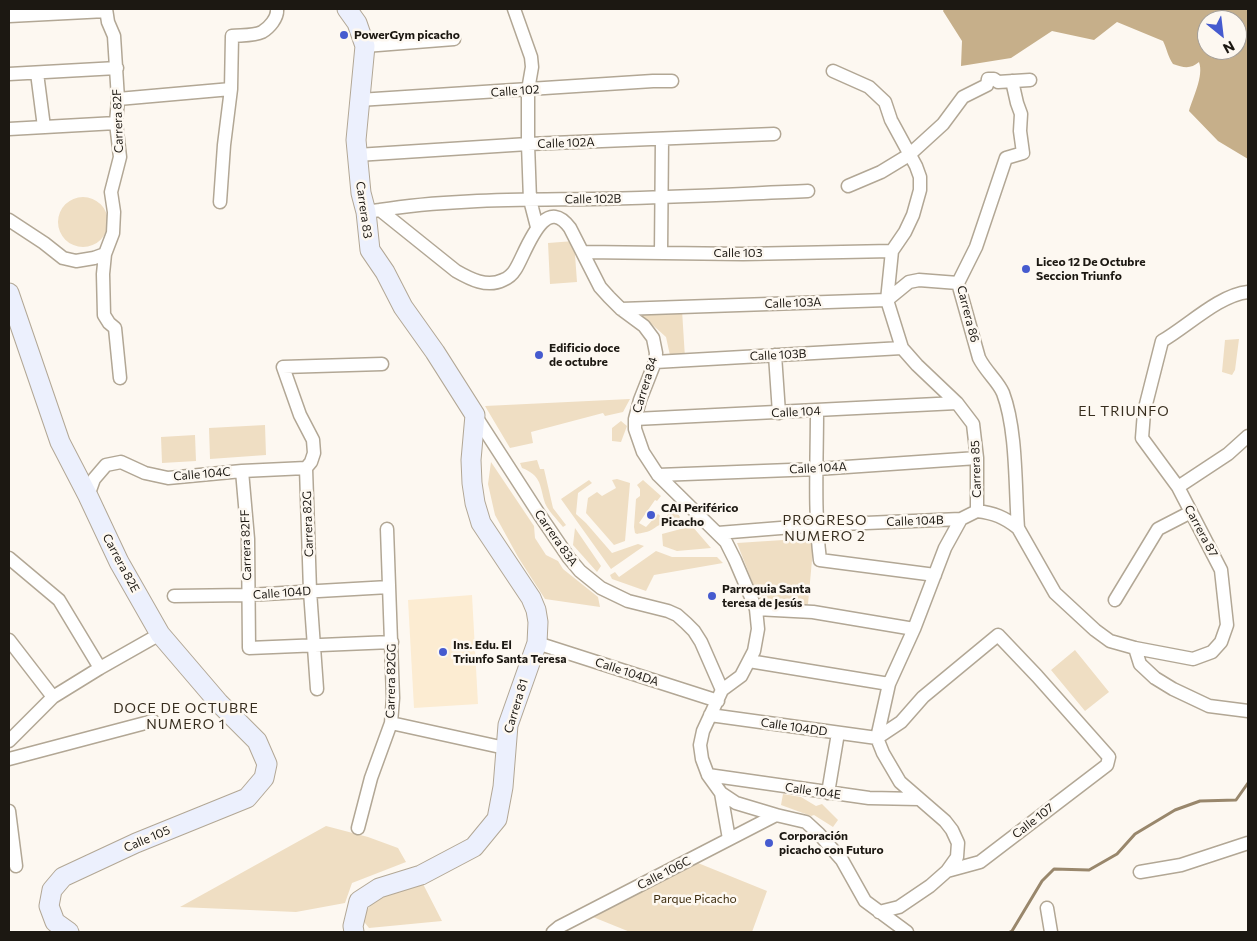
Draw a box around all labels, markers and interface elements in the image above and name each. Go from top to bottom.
north arrow [1197,10,1247,60]
place label: PowerGym picacho [354,28,460,42]
marker: PowerGym picacho [338,29,350,41]
text: N [1220,38,1238,58]
street label: Calle 102 [490,82,540,100]
street label: Carrera 82F [110,89,126,153]
street label: Calle 102A [537,135,595,151]
street label: Carrera 83 [353,181,375,239]
street label: Calle 102B [565,191,621,207]
street label: Calle 103 [714,246,762,260]
place label: Liceo 12 De Octubre Seccion Triunfo [1036,255,1146,283]
marker: Liceo 12 De Octubre Seccion Triunfo [1020,263,1032,275]
street label: Carrera 86 [954,284,982,344]
street label: Calle 103A [764,295,822,311]
place label: Edificio doce de octubre [549,341,620,369]
street label: Calle 103B [749,346,807,364]
marker: Edificio doce de octubre [533,349,545,361]
street label: Carrera 84 [630,355,660,415]
district label: EL TRIUNFO [1077,403,1171,419]
street label: Calle 104 [771,404,821,420]
street label: Carrera 85 [968,440,984,498]
street label: Calle 104A [789,459,847,477]
street label: Calle 104C [173,464,231,484]
street label: Carrera 82G [300,491,316,557]
place label: CAI Periférico Picacho [661,501,738,529]
street label: Carrera 87 [1181,502,1221,560]
street label: Carrera 83A [531,507,581,569]
street label: Carrera 82FF [238,509,254,581]
marker: CAI Periférico Picacho [645,509,657,521]
district label: PROGRESO NUMERO 2 [782,512,868,544]
street label: Calle 104B [886,513,944,529]
street label: Carrera 82E [100,531,142,595]
place label: Parroquia Santa teresa de Jesús [722,582,811,610]
street label: Calle 104D [252,584,312,602]
marker: Parroquia Santa teresa de Jesús [706,590,718,602]
place label: Ins. Edu. El Triunfo Santa Teresa [453,638,567,666]
street label: Carrera 82GG [383,643,399,719]
marker: Ins. Edu. El Triunfo Santa Teresa [437,646,449,658]
street label: Calle 104DA [593,655,661,689]
street label: Carrera 81 [501,677,531,735]
district label: DOCE DE OCTUBRE NUMERO 1 [111,700,261,732]
street label: Calle 104DD [760,715,828,739]
street label: Calle 104E [784,780,842,802]
street label: Calle 107 [1009,800,1057,842]
street label: Calle 105 [122,823,172,855]
place label: Corporación picacho con Futuro [779,829,884,857]
marker: Corporación picacho con Futuro [763,837,775,849]
street label: Calle 106C [635,853,693,893]
park label: Parque Picacho [653,892,737,906]

